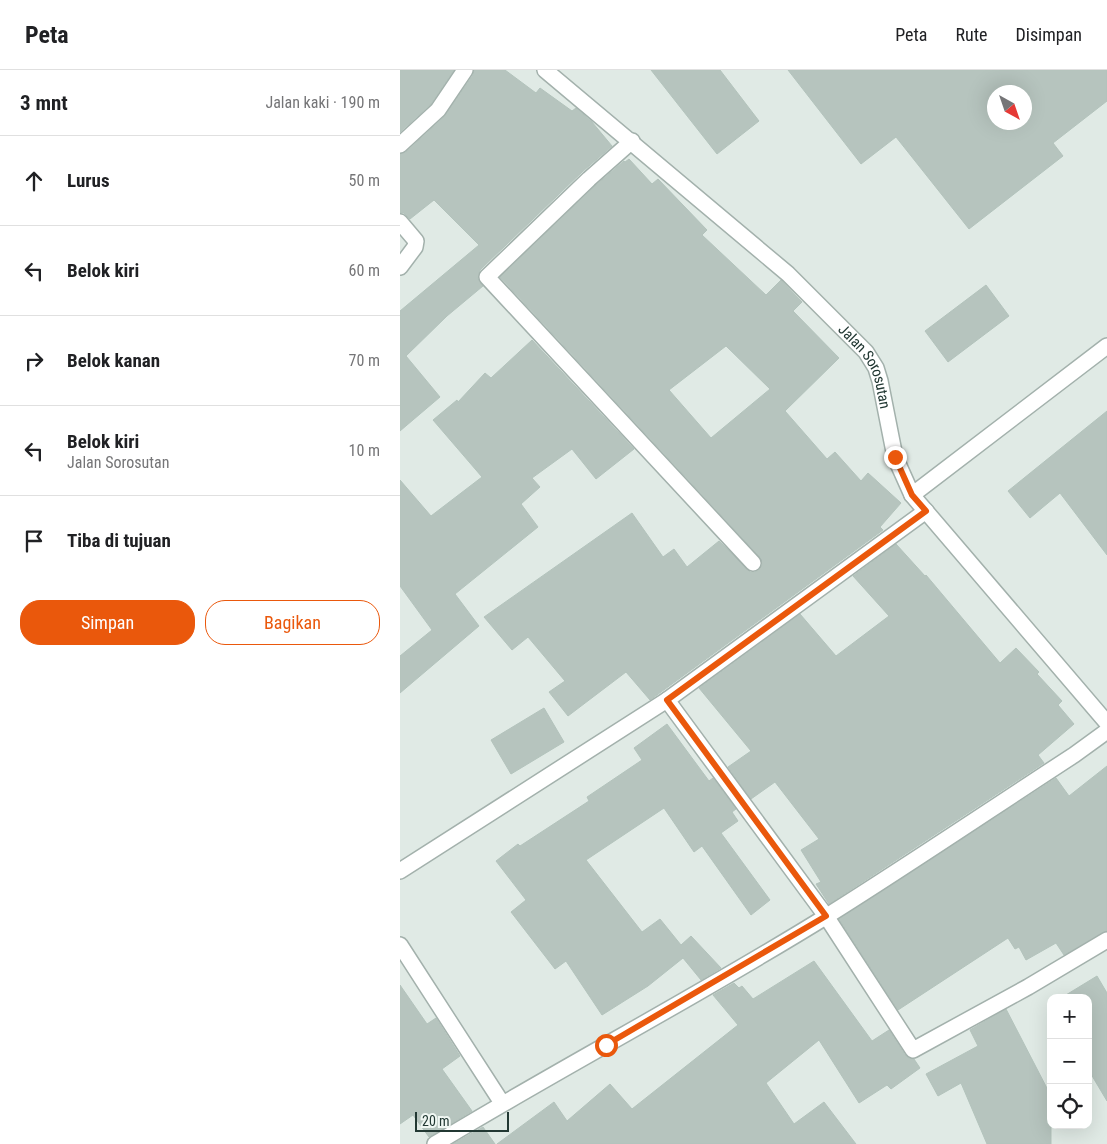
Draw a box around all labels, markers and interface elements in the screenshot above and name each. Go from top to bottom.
text: Peta [25,21,69,49]
text: Peta [895,24,927,45]
text: Rute [955,24,987,45]
text: Disimpan [1015,24,1082,45]
north arrow [987,85,1032,130]
text: 3 mnt [20,91,68,115]
text: Jalan kaki · 190 m [265,93,380,112]
icon: ahead [20,167,48,195]
text: Lurus [67,169,110,192]
text: 50 m [348,171,380,190]
icon: left [20,257,48,285]
text: Belok kiri [67,259,139,282]
text: 60 m [348,261,380,280]
street label: Jalan Sorosutan [834,320,894,410]
icon: right [20,347,48,375]
text: Belok kanan [67,349,160,372]
text: 70 m [348,351,380,370]
text: Belok kiri [67,430,139,453]
icon: left [20,437,48,465]
text: 10 m [348,441,380,460]
route end [884,446,907,469]
text: Jalan Sorosutan [67,453,169,472]
icon: arrive [20,527,48,555]
text: Tiba di tujuan [67,529,171,552]
button: Simpan [20,600,195,645]
button: Bagikan [205,600,380,645]
map controls [1047,994,1092,1129]
button: + [1047,994,1092,1039]
route start [595,1034,618,1057]
button: − [1047,1039,1092,1084]
button: locate [1047,1084,1092,1129]
scale bar [415,1109,509,1132]
text: 20 m [422,1113,450,1129]

